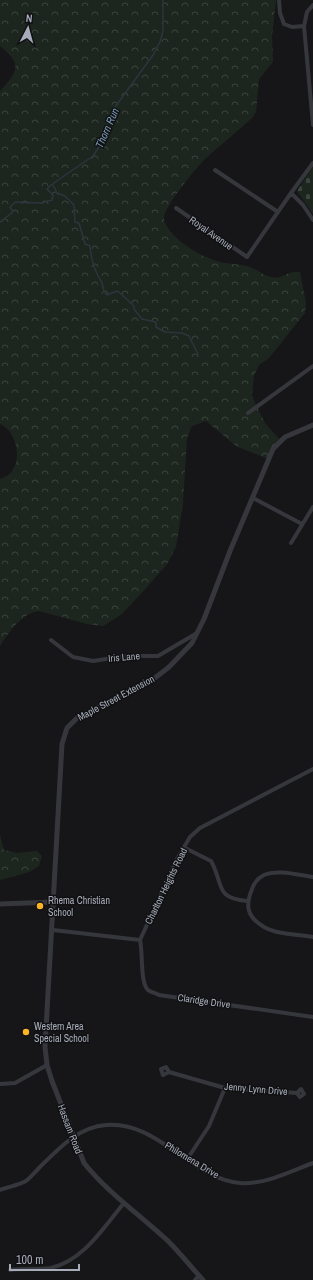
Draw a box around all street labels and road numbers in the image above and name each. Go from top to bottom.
street label: Royal Avenue [187,213,236,253]
street label: Iris Lane [108,649,141,665]
street label: Maple Street Extension [75,672,157,724]
street label: Charlton Heights Road [142,846,190,926]
street label: Claridge Drive [177,991,232,1011]
street label: Jenny Lynn Drive [224,1080,289,1098]
street label: Hassam Road [55,1102,85,1156]
street label: Philomena Drive [162,1139,222,1182]

